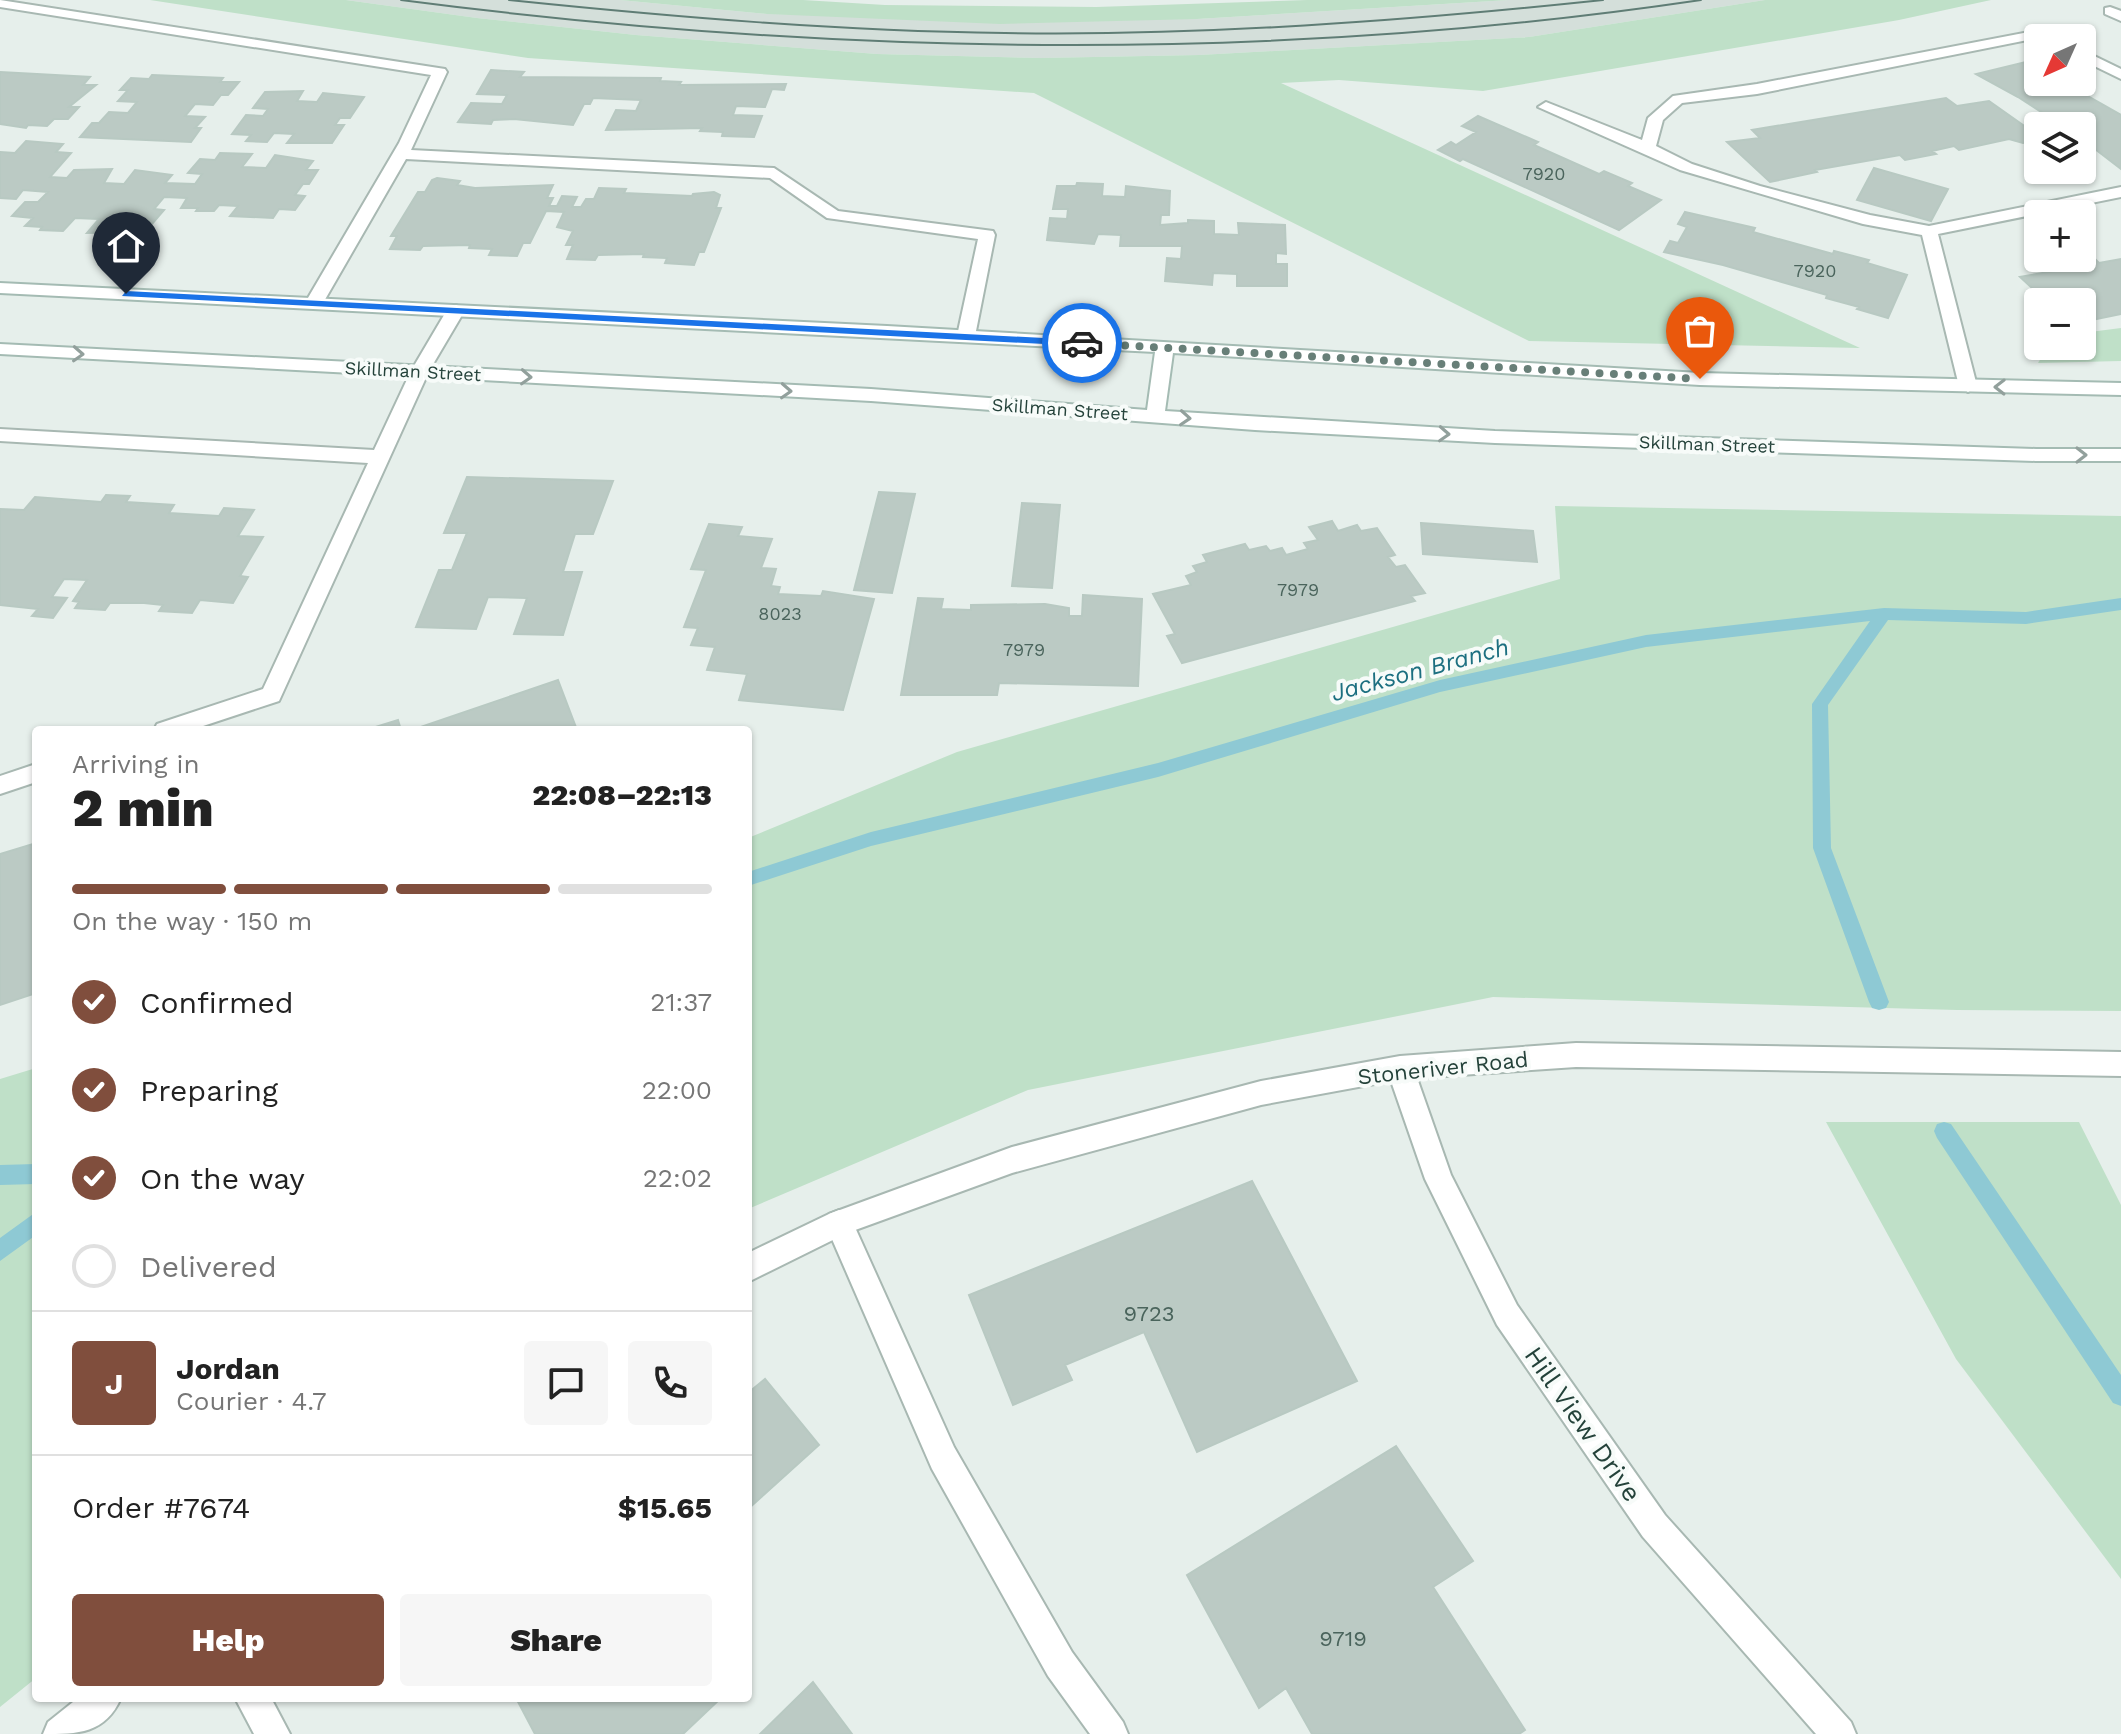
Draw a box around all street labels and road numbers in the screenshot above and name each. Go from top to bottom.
street label: Skillman Street [344,357,482,385]
street label: Skillman Street [991,394,1129,424]
street label: Skillman Street [1638,431,1776,457]
street label: Stoneriver Road [1356,1047,1530,1089]
street label: Hill View Drive [1518,1341,1648,1507]

